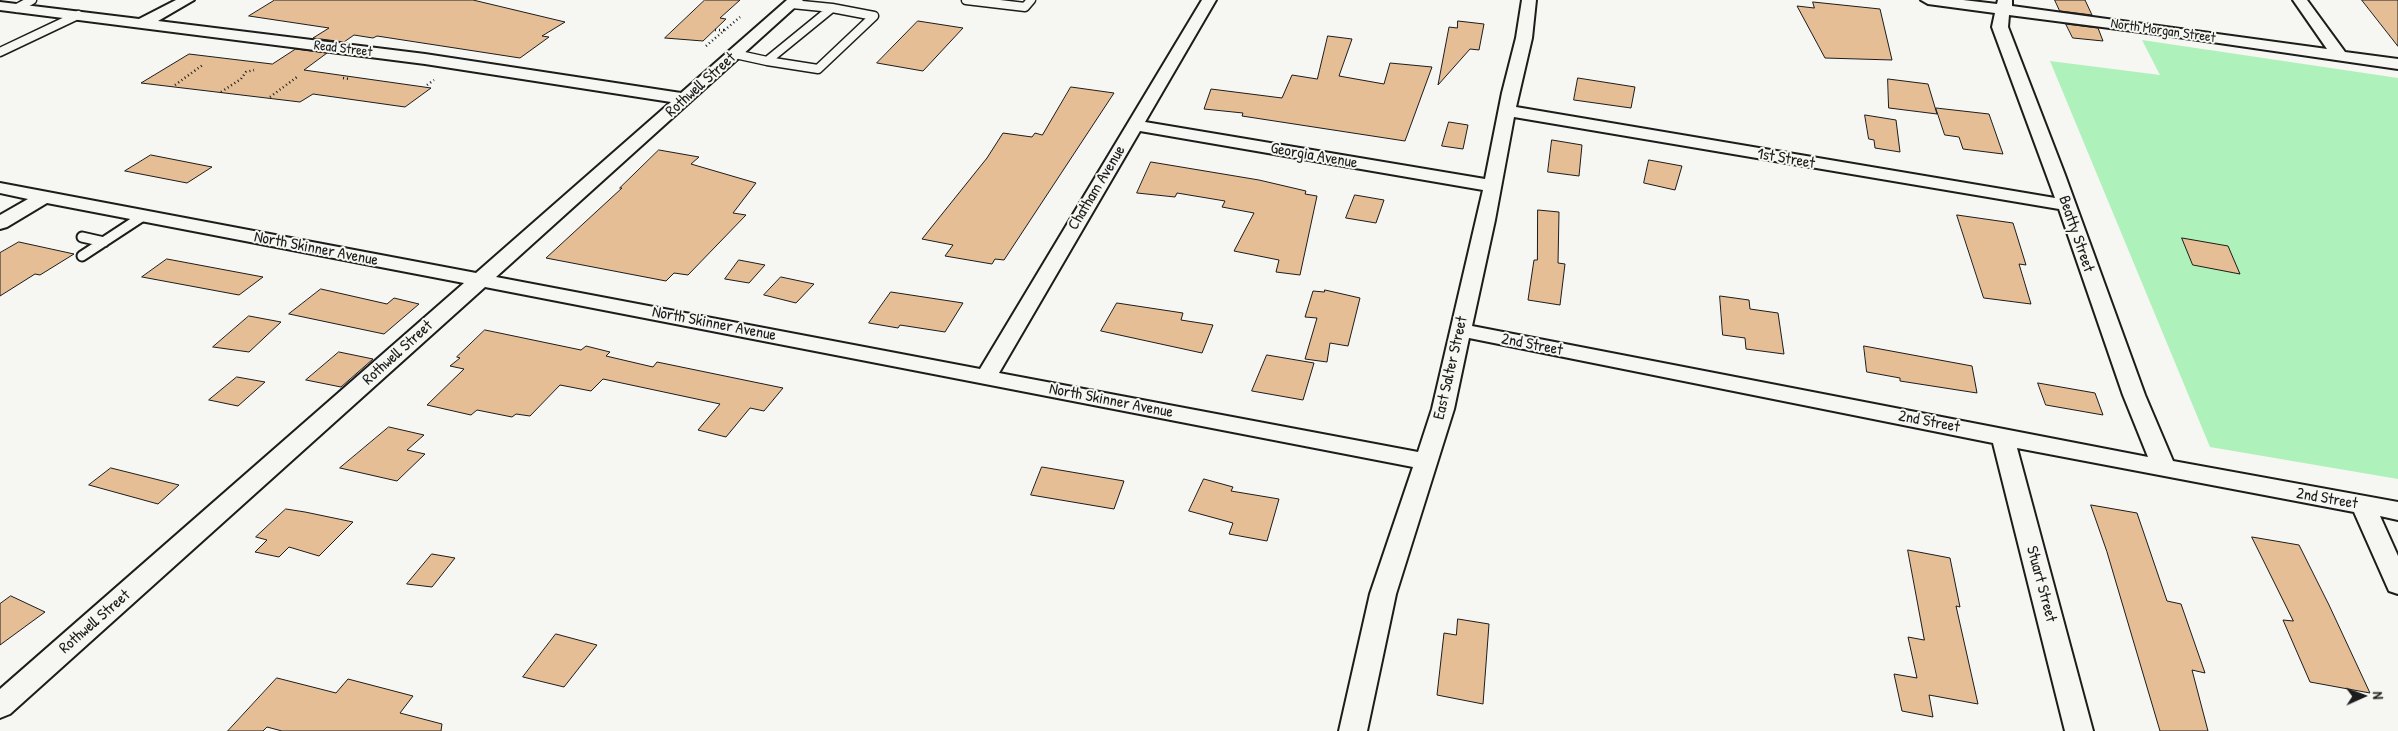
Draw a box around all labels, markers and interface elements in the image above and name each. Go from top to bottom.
street label: North Morgan Street [2110,15,2216,47]
street label: Read Street [313,37,373,61]
street label: Rothwell Street [662,49,740,121]
street label: Georgia Avenue [1269,139,1359,173]
street label: Chatham Avenue [1064,142,1130,234]
street label: 1st Street [1756,144,1816,174]
street label: Beatty Street [2054,193,2098,275]
street label: North Skinner Avenue [252,228,380,270]
street label: North Skinner Avenue [650,303,778,345]
street label: East Salter Street [1430,314,1472,422]
street label: Rothwell Street [359,317,437,389]
street label: 2nd Street [1500,330,1564,360]
street label: North Skinner Avenue [1047,380,1175,422]
street label: 2nd Street [1897,407,1961,437]
street label: 2nd Street [2295,484,2359,514]
street label: Stuart Street [2022,544,2060,624]
street label: Rothwell Street [56,586,134,658]
north arrow [2338,671,2388,721]
text: N [2369,691,2388,700]

